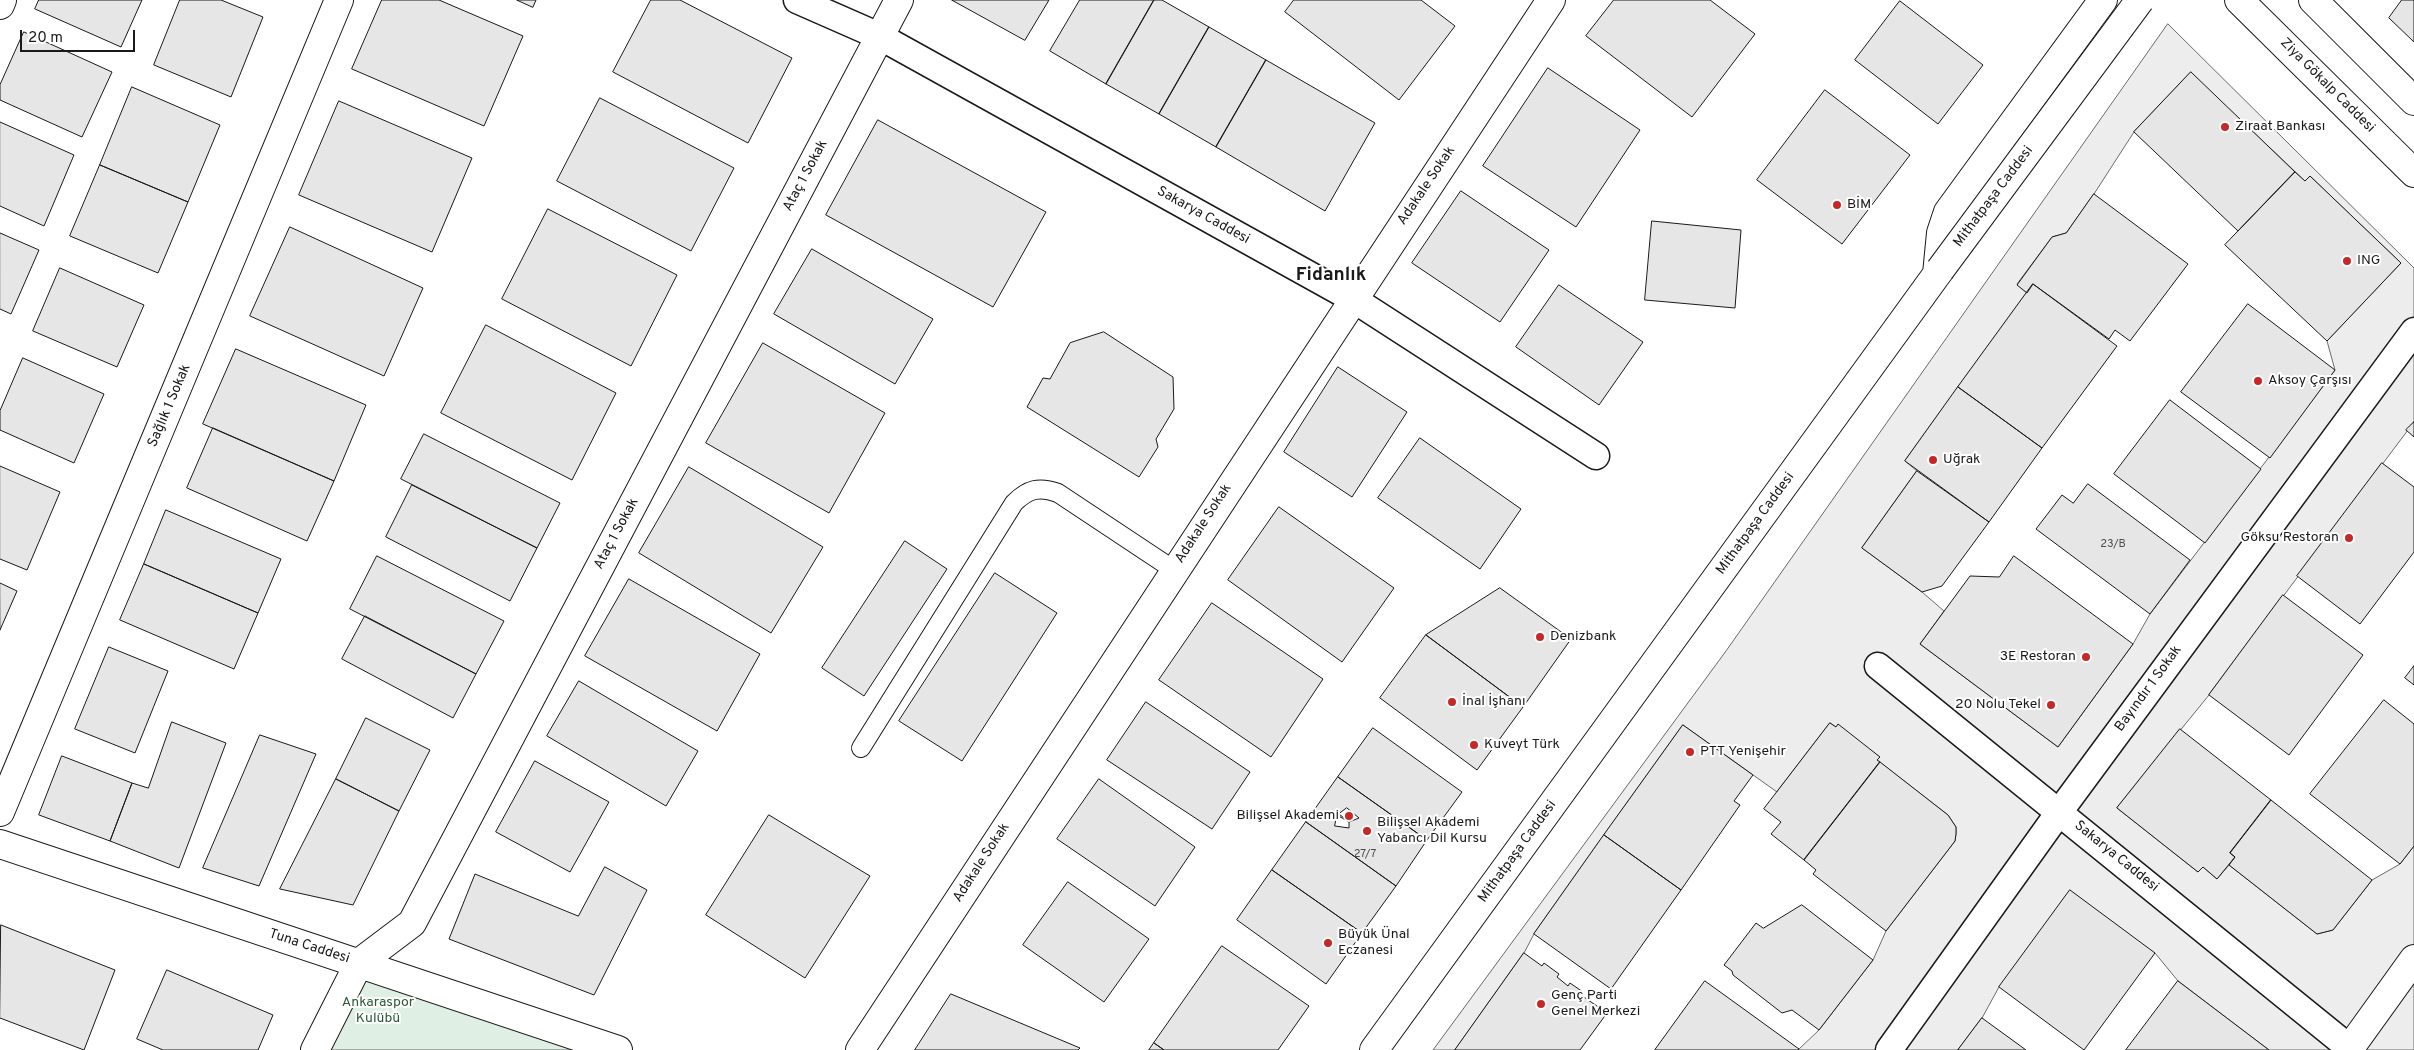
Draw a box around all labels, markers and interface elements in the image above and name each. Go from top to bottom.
scale bar [22,20,138,52]
text: 20 m [28,29,63,48]
street label: Ziya Gökalp Caddesi [2276,35,2378,137]
place label: Ziraat Bankası [2235,119,2325,135]
marker: Ziraat Bankası [2219,121,2231,133]
street label: Ataç 1 Sokak [780,137,832,215]
street label: Adakale Sokak [1394,143,1460,229]
street label: Mithatpaşa Caddesi [1951,143,2037,251]
street label: Sakarya Caddesi [1154,184,1252,248]
place label: BİM [1847,197,1871,213]
marker: BİM [1831,199,1843,211]
place label: ING [2357,253,2380,269]
marker: ING [2341,255,2353,267]
district label: Fidanlık [1296,265,1366,287]
street label: Sağlık 1 Sokak [145,362,195,450]
place label: Aksoy Çarşısı [2268,373,2352,389]
marker: Aksoy Çarşısı [2252,375,2264,387]
place label: Uğrak [1943,452,1980,468]
marker: Uğrak [1927,454,1939,466]
street label: Mithatpaşa Caddesi [1713,470,1799,578]
street label: Adakale Sokak [1172,481,1236,567]
street label: Ataç 1 Sokak [591,495,643,573]
place label: Göksu Restoran [2241,530,2339,546]
marker: Göksu Restoran [2343,532,2355,544]
house number: 23/B [2100,538,2126,552]
place label: Denizbank [1550,629,1617,645]
marker: Denizbank [1534,631,1546,643]
street label: Bayındır 1 Sokak [2112,643,2186,735]
place label: 3E Restoran [2000,649,2076,665]
marker: 3E Restoran [2080,651,2092,663]
place label: İnal İşhanı [1462,694,1526,710]
marker: İnal İşhanı [1446,696,1458,708]
place label: 20 Nolu Tekel [1955,697,2041,713]
marker: 20 Nolu Tekel [2045,699,2057,711]
place label: Kuveyt Türk [1484,737,1560,753]
marker: Kuveyt Türk [1468,739,1480,751]
place label: PTT Yenişehir [1700,744,1786,760]
marker: PTT Yenişehir [1684,746,1696,758]
street label: Mithatpaşa Caddesi [1475,798,1561,906]
place label: Bilişsel Akademi [1236,808,1339,824]
marker: Bilişsel Akademi [1343,810,1355,822]
place label: Bilişsel Akademi Yabancı Dil Kursu [1377,815,1487,848]
street label: Sakarya Caddesi [2070,818,2162,896]
street label: Adakale Sokak [950,820,1014,906]
marker: Bilişsel Akademi Yabancı Dil Kursu [1361,825,1373,837]
house number: 27/7 [1354,848,1376,862]
street label: Tuna Caddesi [266,926,352,968]
place label: Büyük Ünal Eczanesi [1338,927,1410,960]
marker: Büyük Ünal Eczanesi [1322,937,1334,949]
place label: Genç Parti Genel Merkezi [1551,988,1640,1020]
park label: Ankaraspor Kulübü [342,995,414,1028]
marker: Genç Parti Genel Merkezi [1535,998,1547,1010]

